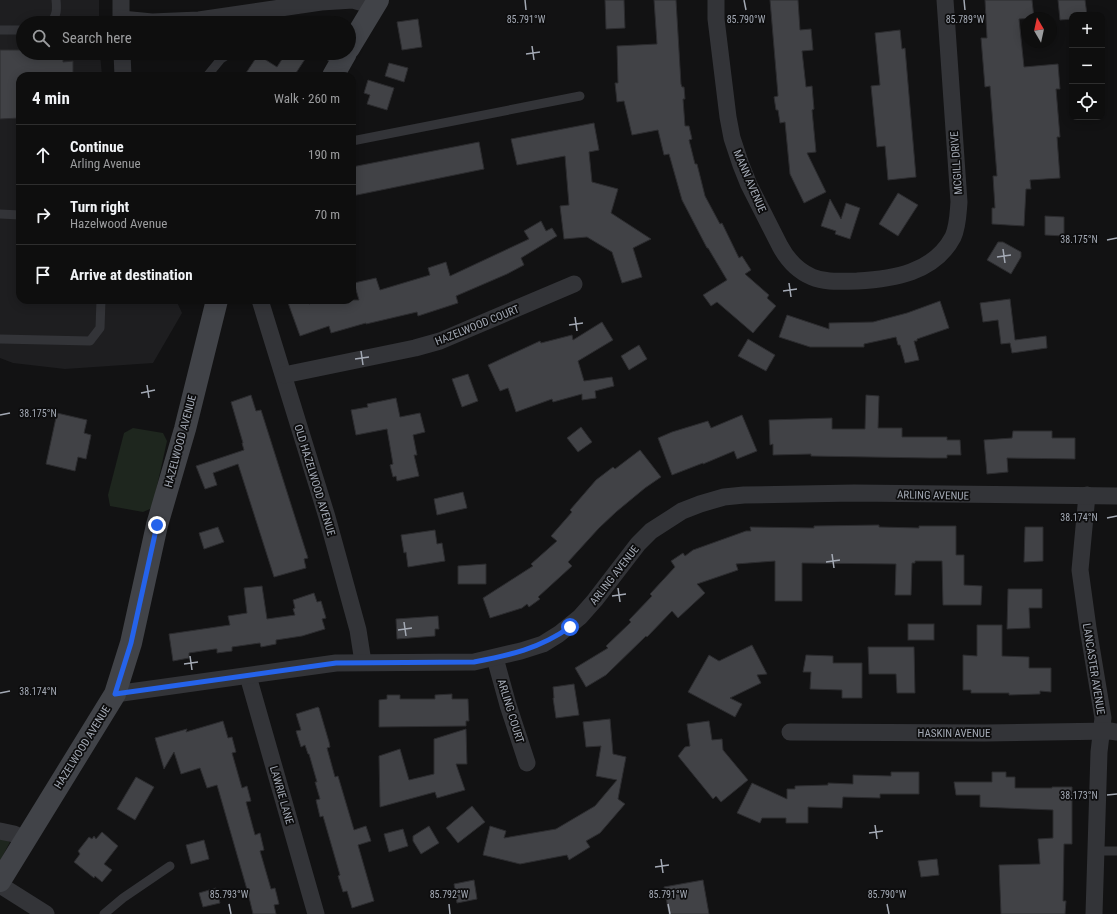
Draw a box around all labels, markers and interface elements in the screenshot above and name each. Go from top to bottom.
north arrow [1021,12,1057,48]
map controls [1069,12,1105,120]
button: + [1069,12,1105,48]
text: 85.791°W [507,14,546,25]
text: 85.790°W [727,14,766,25]
text: 85.789°W [946,14,985,25]
search box [16,16,356,60]
icon: search [30,27,52,49]
text: Search here [62,29,132,47]
button: − [1069,48,1105,84]
button: locate [1069,84,1105,120]
text: 4 min [32,88,70,108]
text: Walk · 260 m [274,91,340,106]
street label: MCGILL DRIVE [948,130,965,195]
text: Continue [70,138,124,156]
icon: ahead [32,144,54,166]
text: 190 m [308,147,340,162]
street label: MANN AVENUE [730,148,769,215]
text: Arling Avenue [70,156,141,171]
text: Turn right [70,198,129,216]
icon: right [32,204,54,226]
text: 70 m [314,207,340,222]
text: Hazelwood Avenue [70,216,167,231]
text: 38.175°N [1060,234,1098,245]
icon: arrive [32,264,54,286]
text: Arrive at destination [70,266,193,284]
street label: HAZELWOOD COURT [433,303,521,348]
street label: HAZELWOOD AVENUE [162,393,199,489]
text: 38.175°N [19,408,57,419]
street label: OLD HAZELWOOD AVENUE [291,423,338,538]
street label: ARLING AVENUE [897,488,970,503]
text: 38.174°N [1060,512,1098,523]
route end [148,516,166,534]
street label: ARLING AVENUE [587,543,642,608]
route start [561,618,579,636]
street label: LANCASTER AVENUE [1080,622,1107,716]
street label: ARLING COURT [495,678,526,745]
text: 38.174°N [19,686,57,697]
street label: HAZELWOOD AVENUE [52,703,113,791]
street label: HASKIN AVENUE [917,727,991,740]
street label: LAWRIE LANE [267,764,296,826]
text: 38.173°N [1060,790,1098,801]
text: 85.793°W [210,889,249,900]
text: 85.792°W [430,889,469,900]
text: 85.791°W [649,889,688,900]
text: 85.790°W [868,889,907,900]

